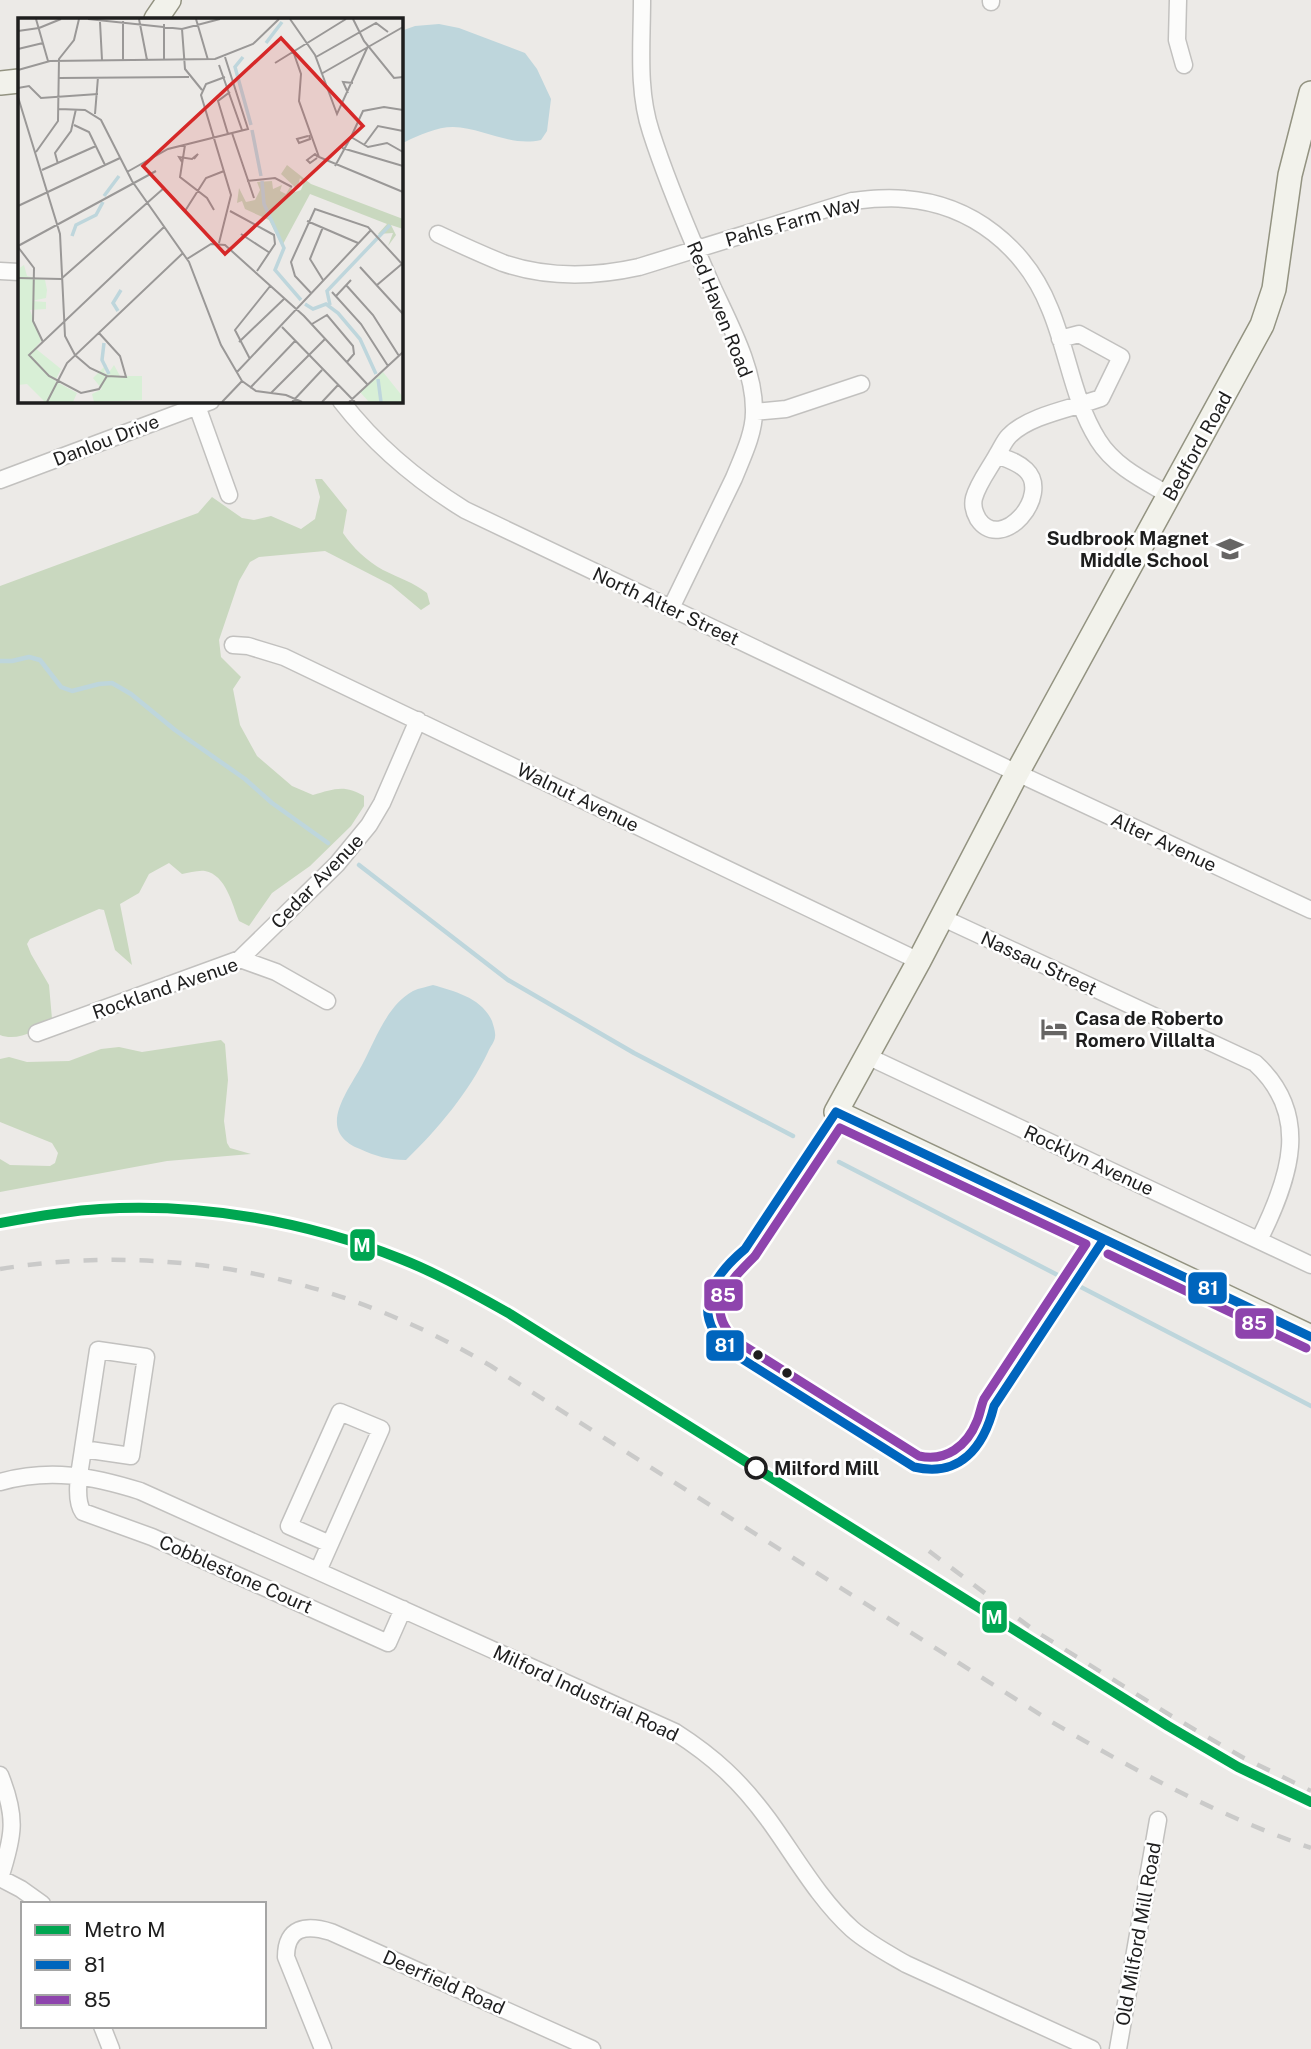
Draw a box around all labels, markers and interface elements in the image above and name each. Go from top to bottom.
inset map [18,18,402,402]
street label: Pahls Farm Way [723,191,863,251]
street label: Red Haven Road [683,238,757,380]
street label: Bedford Road [1158,388,1236,504]
street label: Danlou Drive [50,410,162,470]
place label: Sudbrook Magnet Middle School [1046,527,1209,571]
school or university icon: Sudbrook Magnet Middle School [1215,534,1245,564]
street label: North Alter Street [589,562,743,650]
street label: Walnut Avenue [514,758,642,836]
street label: Alter Avenue [1108,808,1220,876]
street label: Cedar Avenue [266,829,368,933]
street label: Nassau Street [977,926,1101,1000]
street label: Rockland Avenue [89,953,241,1023]
place label: Casa de Roberto Romero Villalta [1075,1007,1223,1051]
hotel icon: Casa de Roberto Romero Villalta [1039,1014,1069,1044]
street label: Rocklyn Avenue [1021,1120,1157,1200]
line badge: M [349,1228,376,1262]
text: M [353,1234,371,1256]
line badge: 81 [1187,1271,1228,1305]
text: 81 [1198,1277,1218,1299]
line badge: 85 [703,1278,744,1312]
text: 85 [710,1284,736,1306]
line badge: 85 [1234,1307,1275,1340]
text: 85 [1241,1312,1267,1334]
line badge: 81 [705,1329,745,1362]
text: 81 [715,1334,735,1356]
unlabelled marker [751,1348,765,1362]
unlabelled marker [780,1366,794,1380]
marker: Milford Mill [745,1457,767,1479]
place label: Milford Mill [774,1457,879,1479]
street label: Cobblestone Court [156,1530,316,1618]
line badge: M [981,1600,1008,1634]
text: M [985,1606,1003,1628]
street label: Milford Industrial Road [490,1640,682,1746]
street label: Old Milford Mill Road [1111,1841,1165,2027]
legend [21,1902,266,2028]
text: Metro M [84,1917,166,1942]
street label: Deerfield Road [380,1945,508,2019]
text: 81 [84,1952,106,1977]
text: 85 [84,1987,111,2012]

